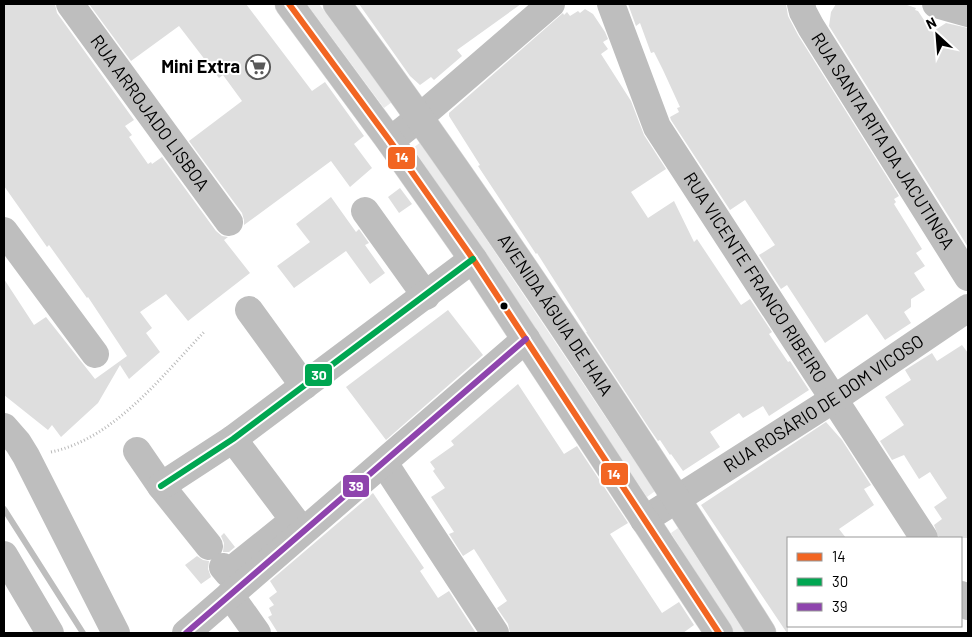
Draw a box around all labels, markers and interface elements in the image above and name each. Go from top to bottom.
north arrow [912,10,962,60]
text: N [923,13,939,33]
street label: RUA SANTA RITA DA JACUTINGA [807,28,960,253]
street label: RUA ARROJADO LISBOA [86,30,215,195]
supermarket icon: Mini Extra [245,54,271,80]
place label: Mini Extra [161,55,240,77]
line badge: 14 [387,146,416,170]
text: 14 [395,148,409,165]
street label: RUA VICENTE FRANCO RIBEIRO [679,168,832,387]
street label: AVENIDA ÁGUIA DE HAIA [494,229,618,400]
unlabelled marker [499,301,509,311]
street label: RUA ROSÁRIO DE DOM VICOSO [719,329,927,477]
line badge: 30 [304,363,333,387]
text: 30 [311,366,327,383]
line badge: 14 [600,462,629,486]
text: 14 [607,465,621,482]
line badge: 39 [342,474,370,498]
text: 39 [349,477,364,494]
legend [787,537,962,627]
text: 14 [832,547,846,565]
text: 30 [832,572,848,590]
text: 39 [832,597,848,615]

